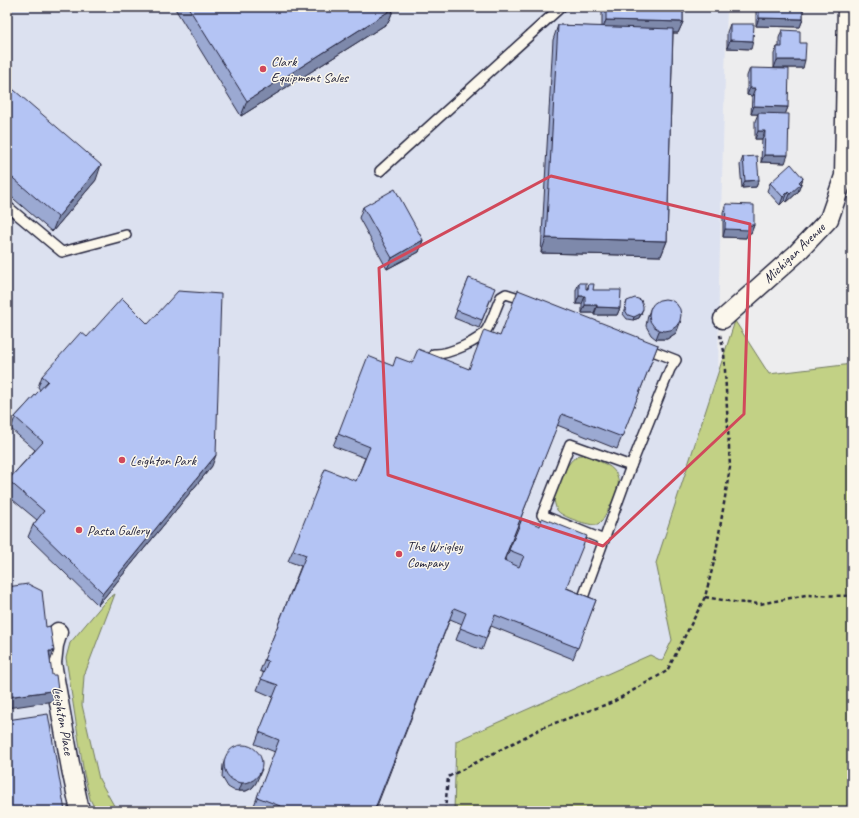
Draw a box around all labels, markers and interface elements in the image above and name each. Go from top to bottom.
place label: Clark Equipment Sales [271,53,349,86]
marker: Clark Equipment Sales [258,64,268,74]
street label: Michigan Avenue [760,218,830,287]
place label: Leighton Park [130,452,197,469]
marker: Leighton Park [117,455,127,465]
place label: Pasta Gallery [87,522,150,539]
marker: Pasta Gallery [74,525,84,535]
place label: The Wrigley Company [407,538,464,571]
marker: The Wrigley Company [394,549,404,559]
street label: Leighton Place [49,686,78,758]

